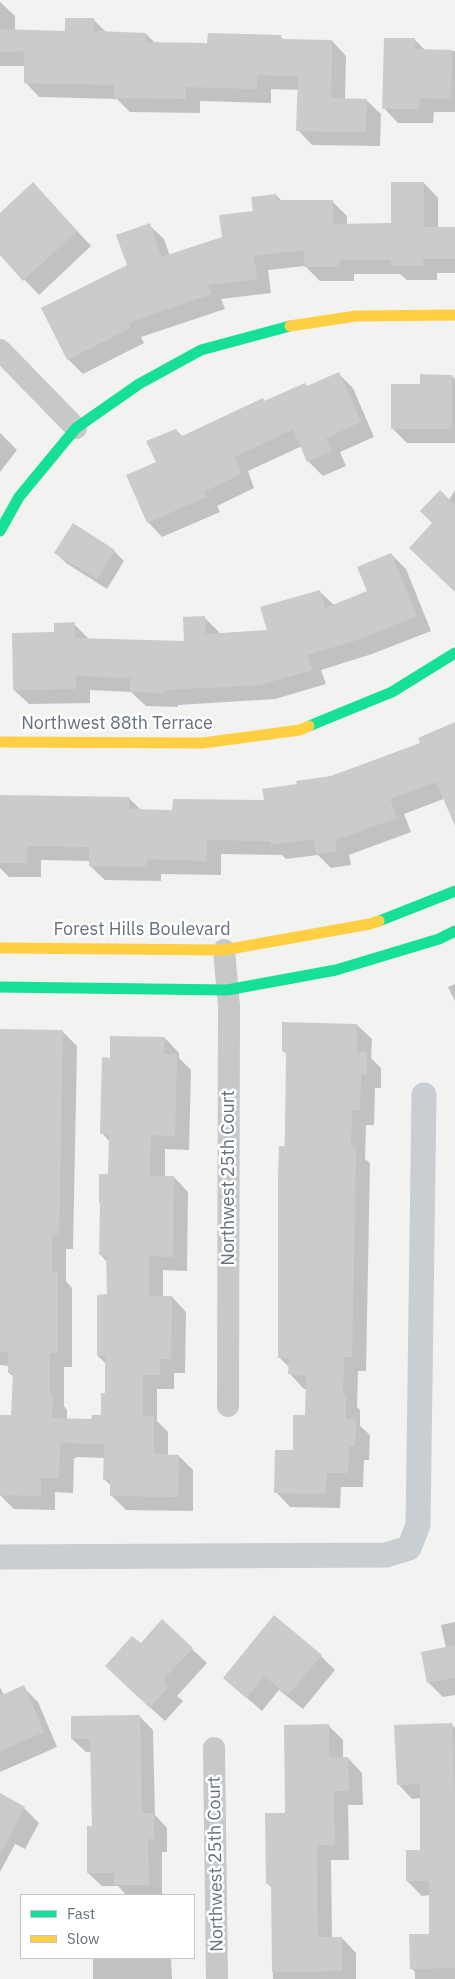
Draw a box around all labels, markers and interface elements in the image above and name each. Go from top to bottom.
street label: Northwest 88th Terrace [21,713,213,735]
street label: Forest Hills Boulevard [53,919,231,941]
street label: Northwest 25th Court [218,1090,240,1266]
street label: Northwest 25th Court [204,1776,228,1952]
legend [20,1894,195,1959]
text: Fast [67,1904,95,1923]
text: Slow [67,1929,100,1948]

